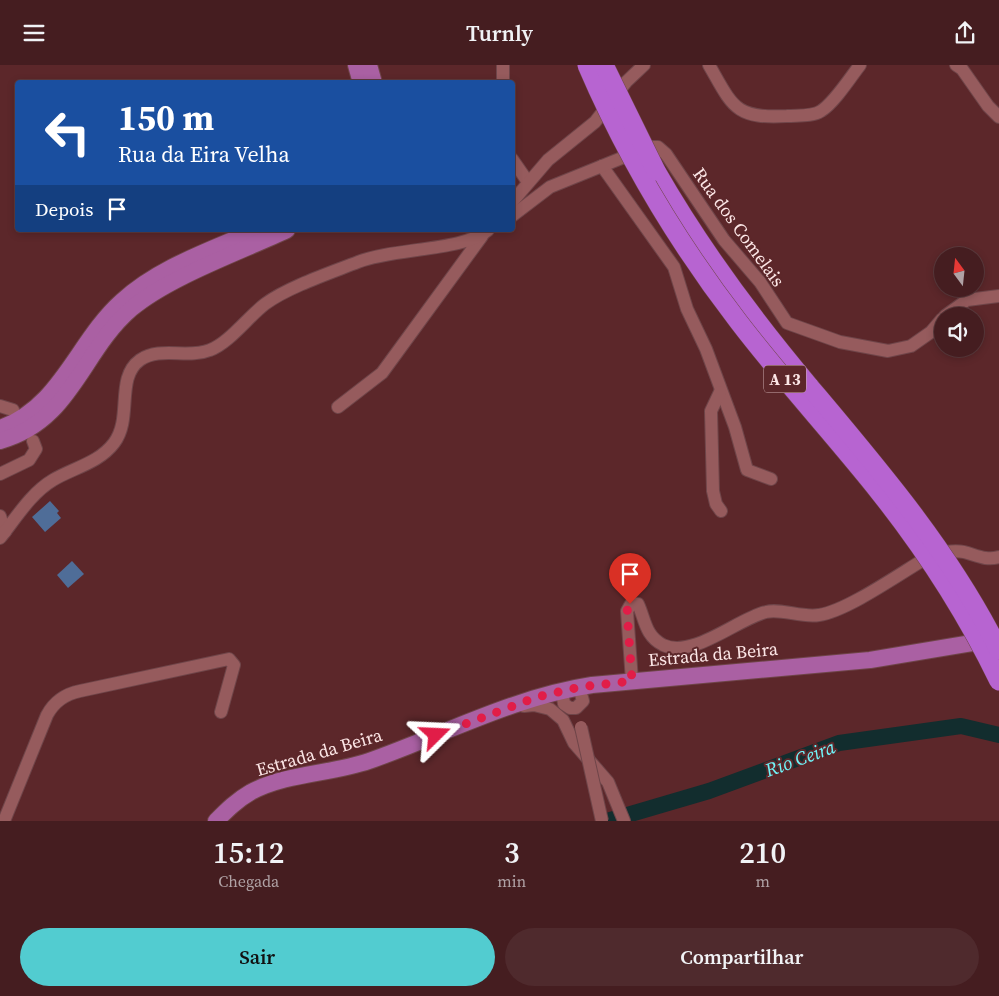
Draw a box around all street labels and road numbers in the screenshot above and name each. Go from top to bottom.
street label: Rua dos Comelais [687,162,791,292]
road number: A 13 [764,365,806,393]
street label: Estrada da Beira [647,636,780,672]
street label: Estrada da Beira [253,722,386,782]

